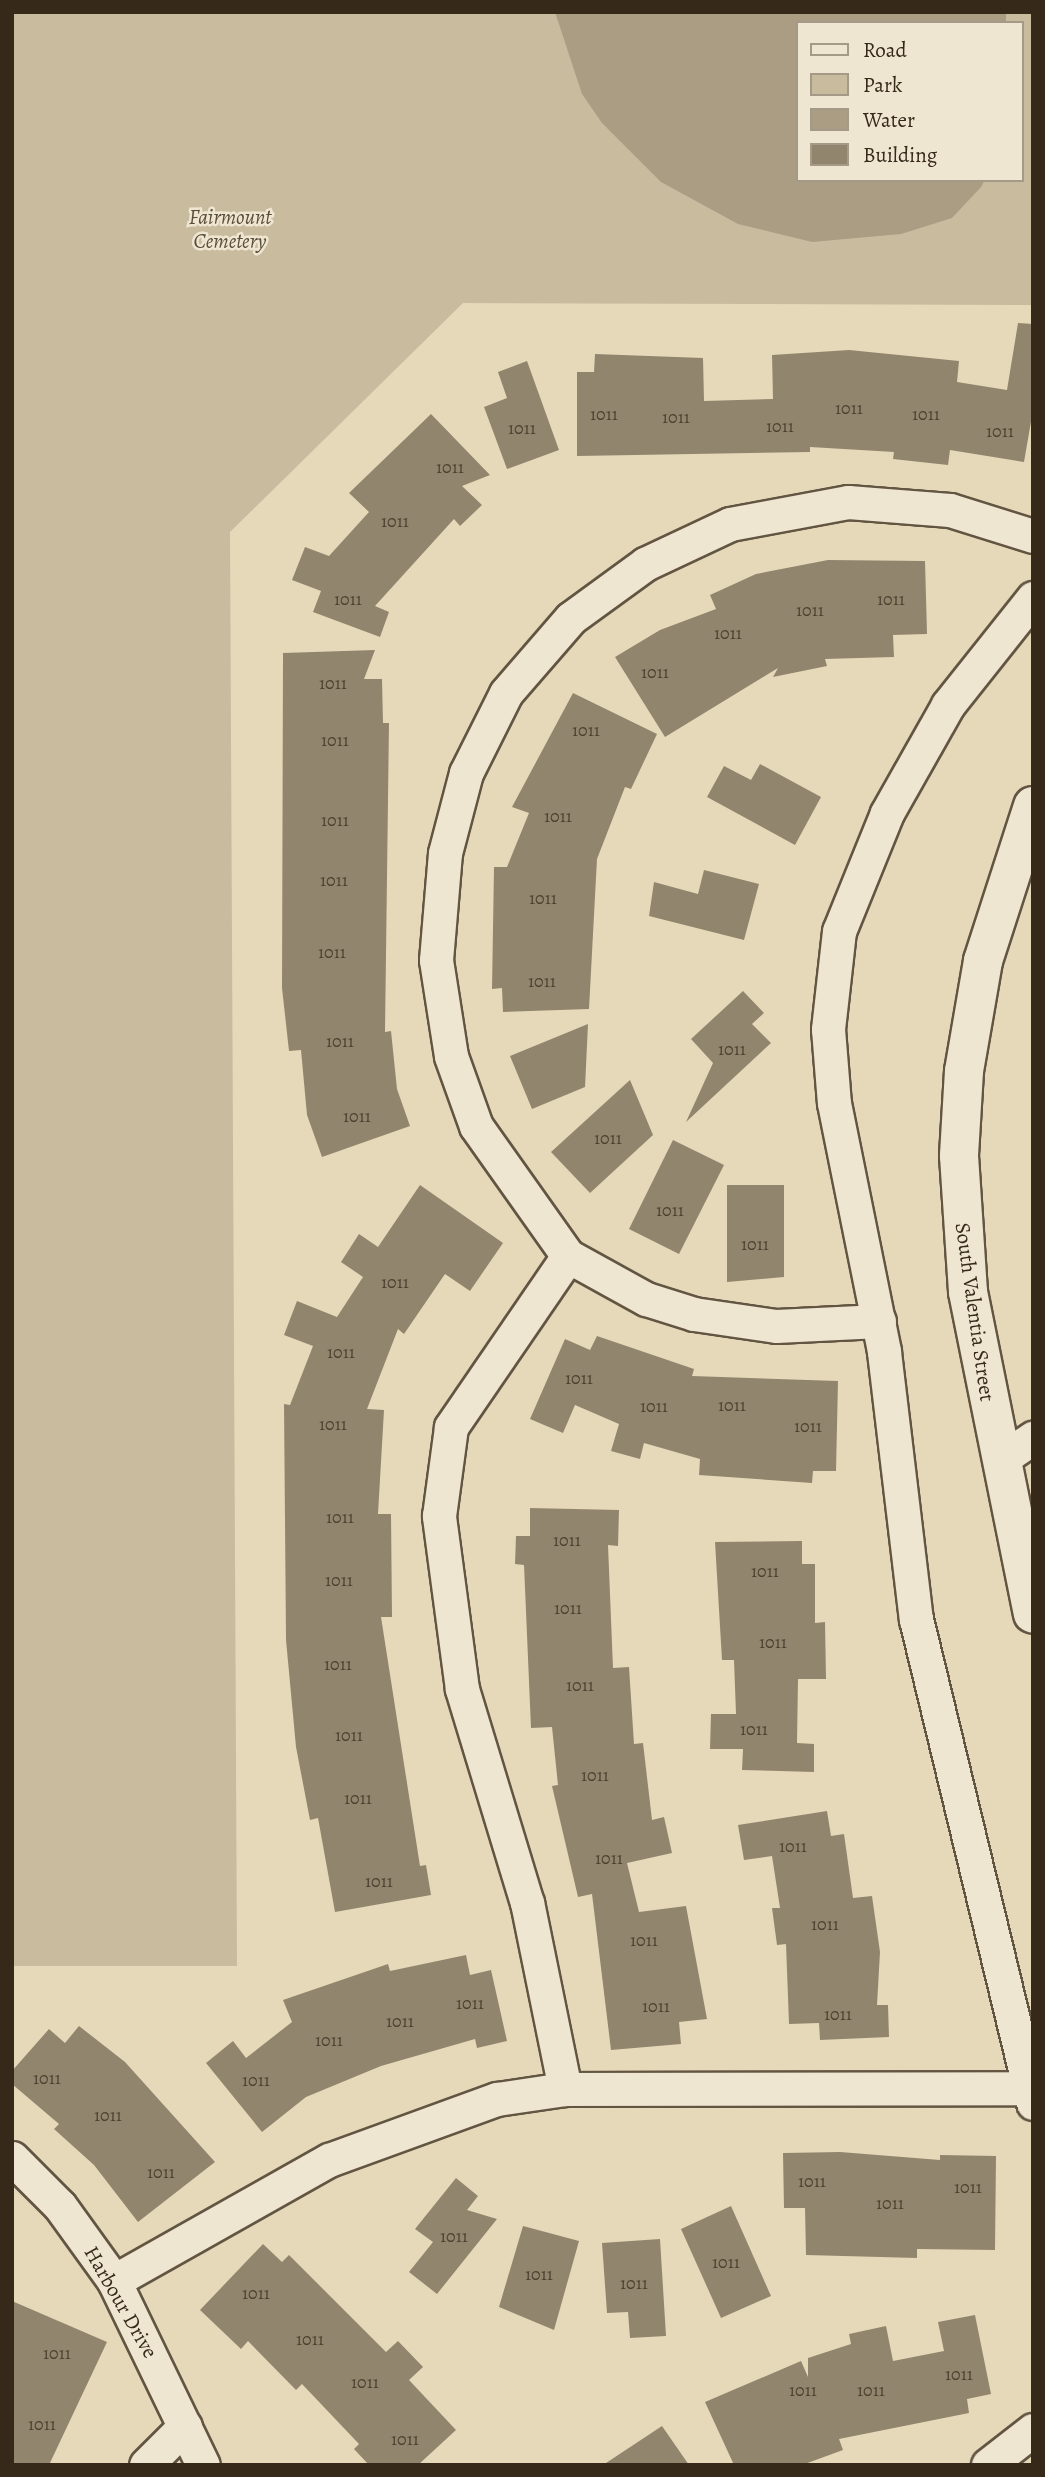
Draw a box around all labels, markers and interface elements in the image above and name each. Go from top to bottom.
legend [796,21,1024,182]
text: Road [863,36,907,64]
text: Park [863,71,902,99]
text: Water [863,106,915,134]
text: Building [863,141,937,169]
park label: Fairmount Cemetery [189,204,271,254]
house number: 1011 [835,397,863,419]
house number: 1011 [590,403,618,425]
house number: 1011 [912,403,940,425]
house number: 1011 [662,406,690,428]
house number: 1011 [766,415,794,437]
house number: 1011 [508,417,536,439]
house number: 1011 [986,420,1014,442]
house number: 1011 [436,456,464,478]
house number: 1011 [381,510,409,532]
house number: 1011 [334,588,362,610]
house number: 1011 [877,588,905,610]
house number: 1011 [796,599,824,621]
house number: 1011 [714,622,742,644]
house number: 1011 [641,661,669,683]
house number: 1011 [319,672,347,694]
house number: 1011 [572,719,600,741]
house number: 1011 [321,729,349,751]
house number: 1011 [544,805,572,827]
house number: 1011 [321,809,349,831]
house number: 1011 [320,869,348,891]
house number: 1011 [529,887,557,909]
house number: 1011 [318,941,346,963]
house number: 1011 [528,970,556,992]
house number: 1011 [326,1030,354,1052]
house number: 1011 [718,1038,746,1060]
house number: 1011 [343,1105,371,1127]
house number: 1011 [594,1127,622,1149]
house number: 1011 [656,1199,684,1221]
street label: South Valentia Street [950,1221,1000,1403]
house number: 1011 [741,1233,769,1255]
house number: 1011 [381,1271,409,1293]
house number: 1011 [327,1341,355,1363]
house number: 1011 [565,1367,593,1389]
house number: 1011 [718,1394,746,1416]
house number: 1011 [640,1395,668,1417]
house number: 1011 [319,1413,347,1435]
house number: 1011 [794,1415,822,1437]
house number: 1011 [326,1506,354,1528]
house number: 1011 [553,1529,581,1551]
house number: 1011 [751,1560,779,1582]
house number: 1011 [325,1569,353,1591]
house number: 1011 [554,1597,582,1619]
house number: 1011 [759,1631,787,1653]
house number: 1011 [324,1653,352,1675]
house number: 1011 [566,1674,594,1696]
house number: 1011 [740,1718,768,1740]
house number: 1011 [335,1724,363,1746]
house number: 1011 [581,1764,609,1786]
house number: 1011 [344,1787,372,1809]
house number: 1011 [779,1835,807,1857]
house number: 1011 [595,1847,623,1869]
house number: 1011 [365,1870,393,1892]
house number: 1011 [811,1913,839,1935]
house number: 1011 [630,1929,658,1951]
house number: 1011 [456,1992,484,2014]
house number: 1011 [642,1995,670,2017]
house number: 1011 [824,2003,852,2025]
house number: 1011 [386,2010,414,2032]
house number: 1011 [315,2029,343,2051]
house number: 1011 [33,2067,61,2089]
house number: 1011 [242,2069,270,2091]
house number: 1011 [94,2104,122,2126]
house number: 1011 [147,2161,175,2183]
house number: 1011 [798,2170,826,2192]
house number: 1011 [954,2176,982,2198]
house number: 1011 [876,2192,904,2214]
house number: 1011 [440,2225,468,2247]
street label: Harbour Drive [79,2242,163,2362]
house number: 1011 [712,2251,740,2273]
house number: 1011 [525,2263,553,2285]
house number: 1011 [620,2272,648,2294]
house number: 1011 [242,2282,270,2304]
house number: 1011 [296,2328,324,2350]
house number: 1011 [43,2342,71,2364]
house number: 1011 [945,2363,973,2385]
house number: 1011 [351,2371,379,2393]
house number: 1011 [789,2379,817,2401]
house number: 1011 [857,2379,885,2401]
house number: 1011 [28,2413,56,2435]
house number: 1011 [391,2428,419,2450]

